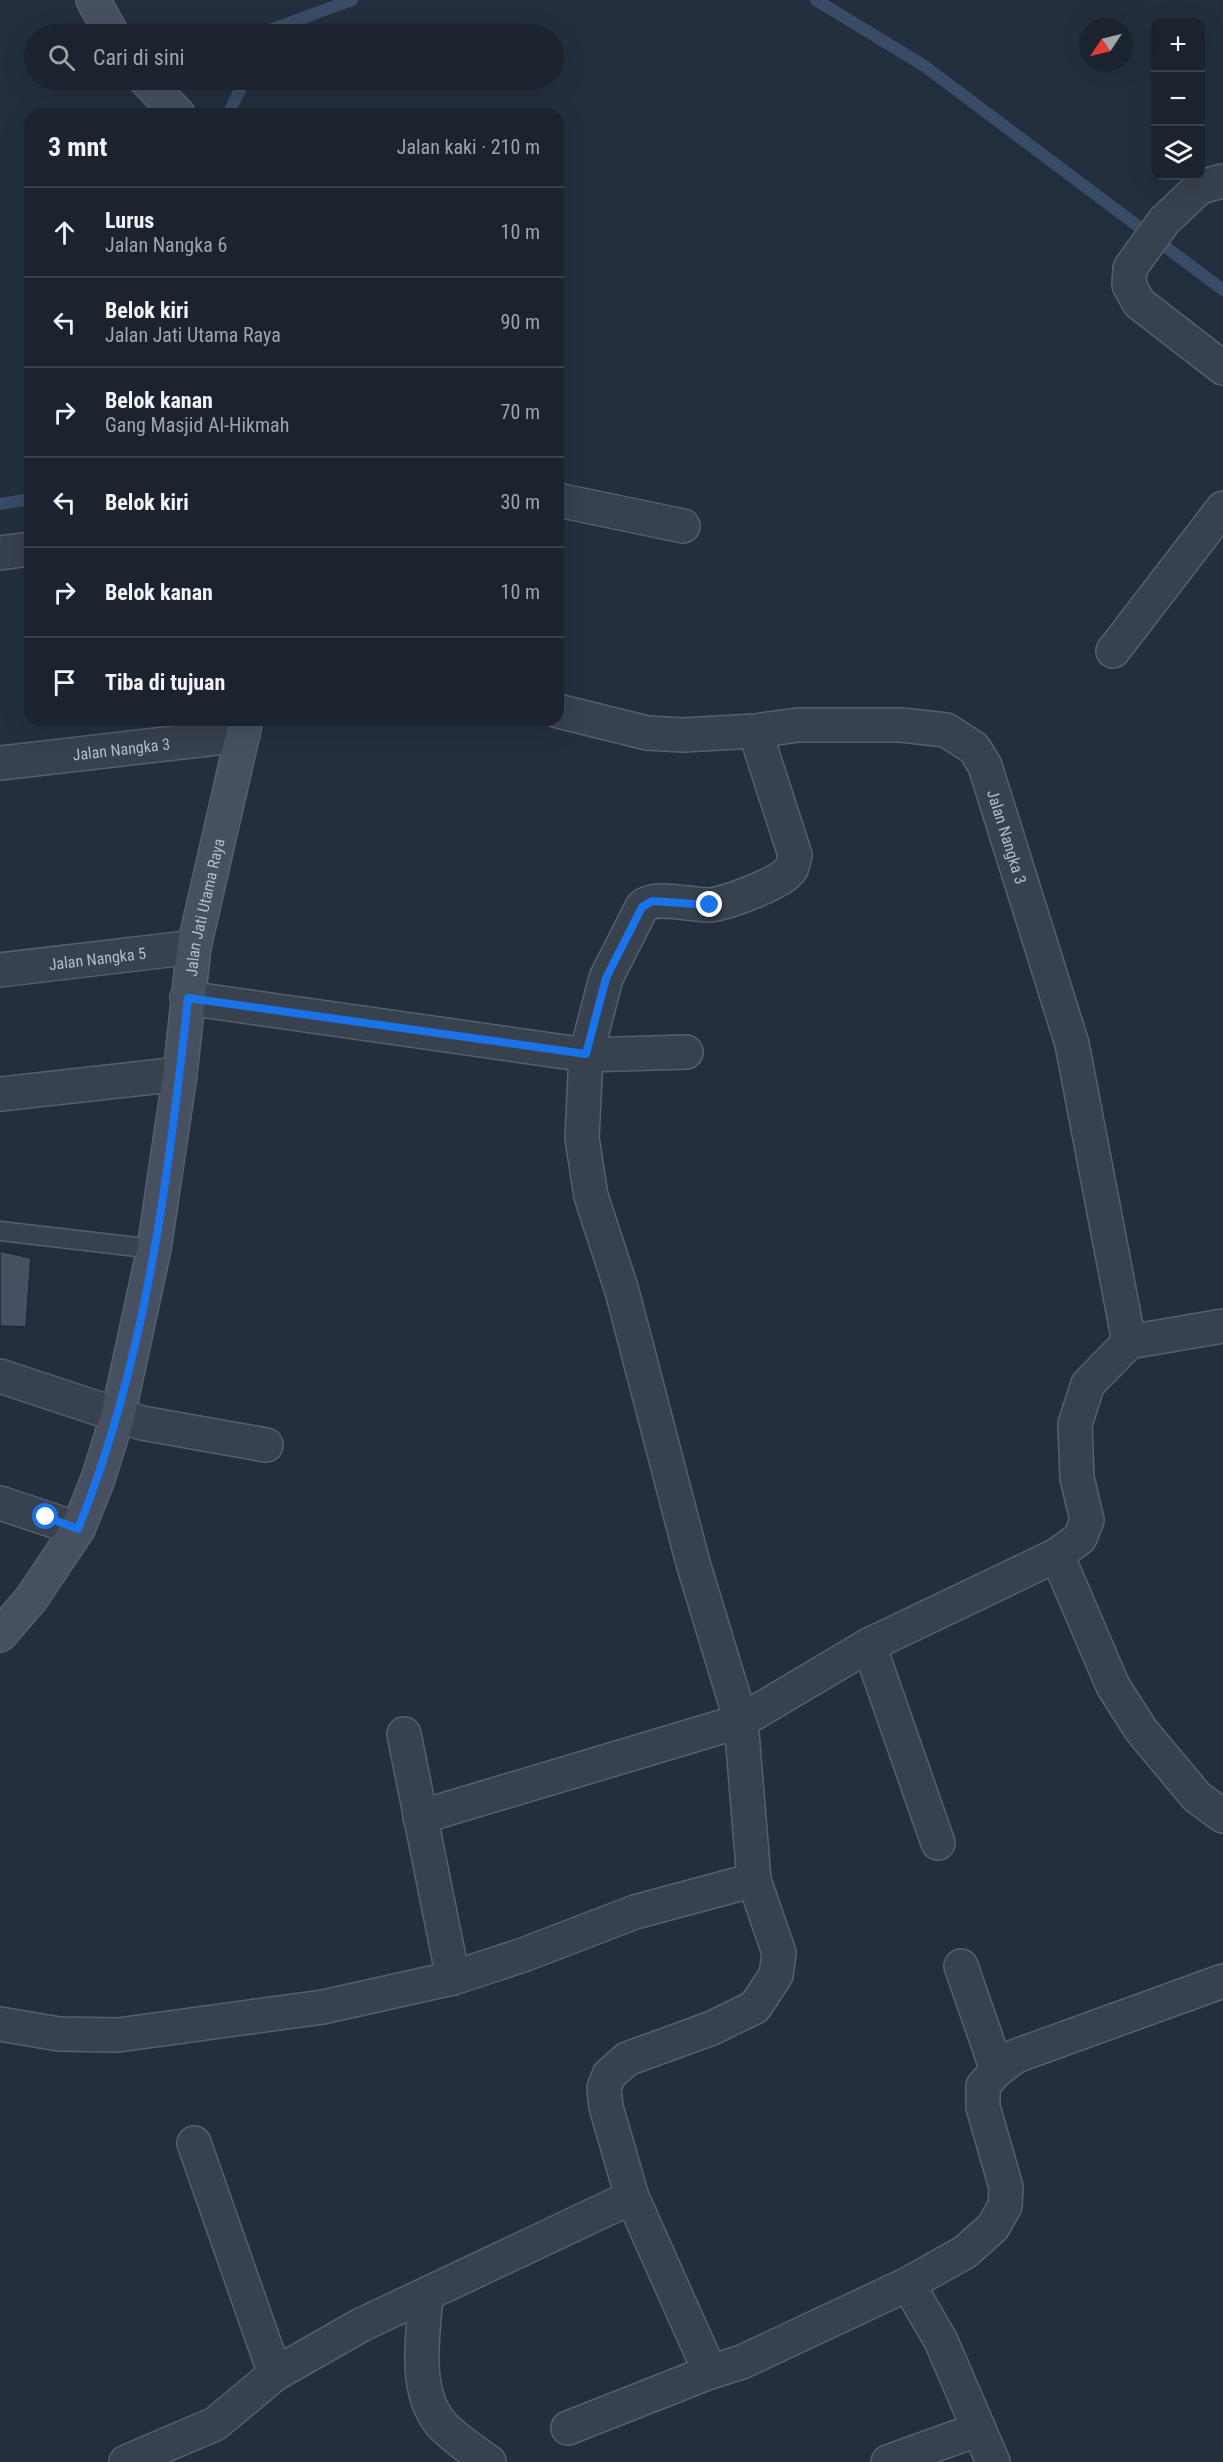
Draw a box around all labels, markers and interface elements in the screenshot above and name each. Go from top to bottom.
north arrow [1079,18,1133,72]
map controls [1151,18,1205,180]
button: + [1151,18,1205,72]
search box [24,24,564,90]
icon: search [45,41,78,74]
text: Cari di sini [93,45,185,70]
button: − [1151,72,1205,126]
button: layers [1151,126,1205,180]
text: 3 mnt [48,132,107,162]
text: Jalan kaki · 210 m [397,135,540,159]
text: Lurus [105,208,154,233]
icon: ahead [48,216,81,249]
text: 10 m [501,220,540,244]
text: Jalan Nangka 6 [105,233,227,257]
text: Belok kiri [105,298,189,323]
icon: left [48,306,81,339]
text: 90 m [501,310,540,334]
text: Jalan Jati Utama Raya [105,323,281,347]
text: Belok kanan [105,388,213,413]
icon: right [48,396,81,429]
text: 70 m [501,400,540,424]
text: Gang Masjid Al-Hikmah [105,413,289,437]
icon: left [48,486,81,519]
text: Belok kiri [105,490,189,515]
text: 30 m [501,490,540,514]
icon: right [48,576,81,609]
text: Belok kanan [105,580,213,605]
text: 10 m [501,580,540,604]
icon: arrive [48,666,81,699]
text: Tiba di tujuan [105,670,225,695]
street label: Jalan Nangka 3 [72,734,171,765]
street label: Jalan Nangka 3 [983,787,1030,886]
street label: Jalan Jati Utama Raya [182,837,229,978]
route end [696,891,722,917]
street label: Jalan Nangka 5 [48,944,147,974]
route start [32,1503,58,1529]

